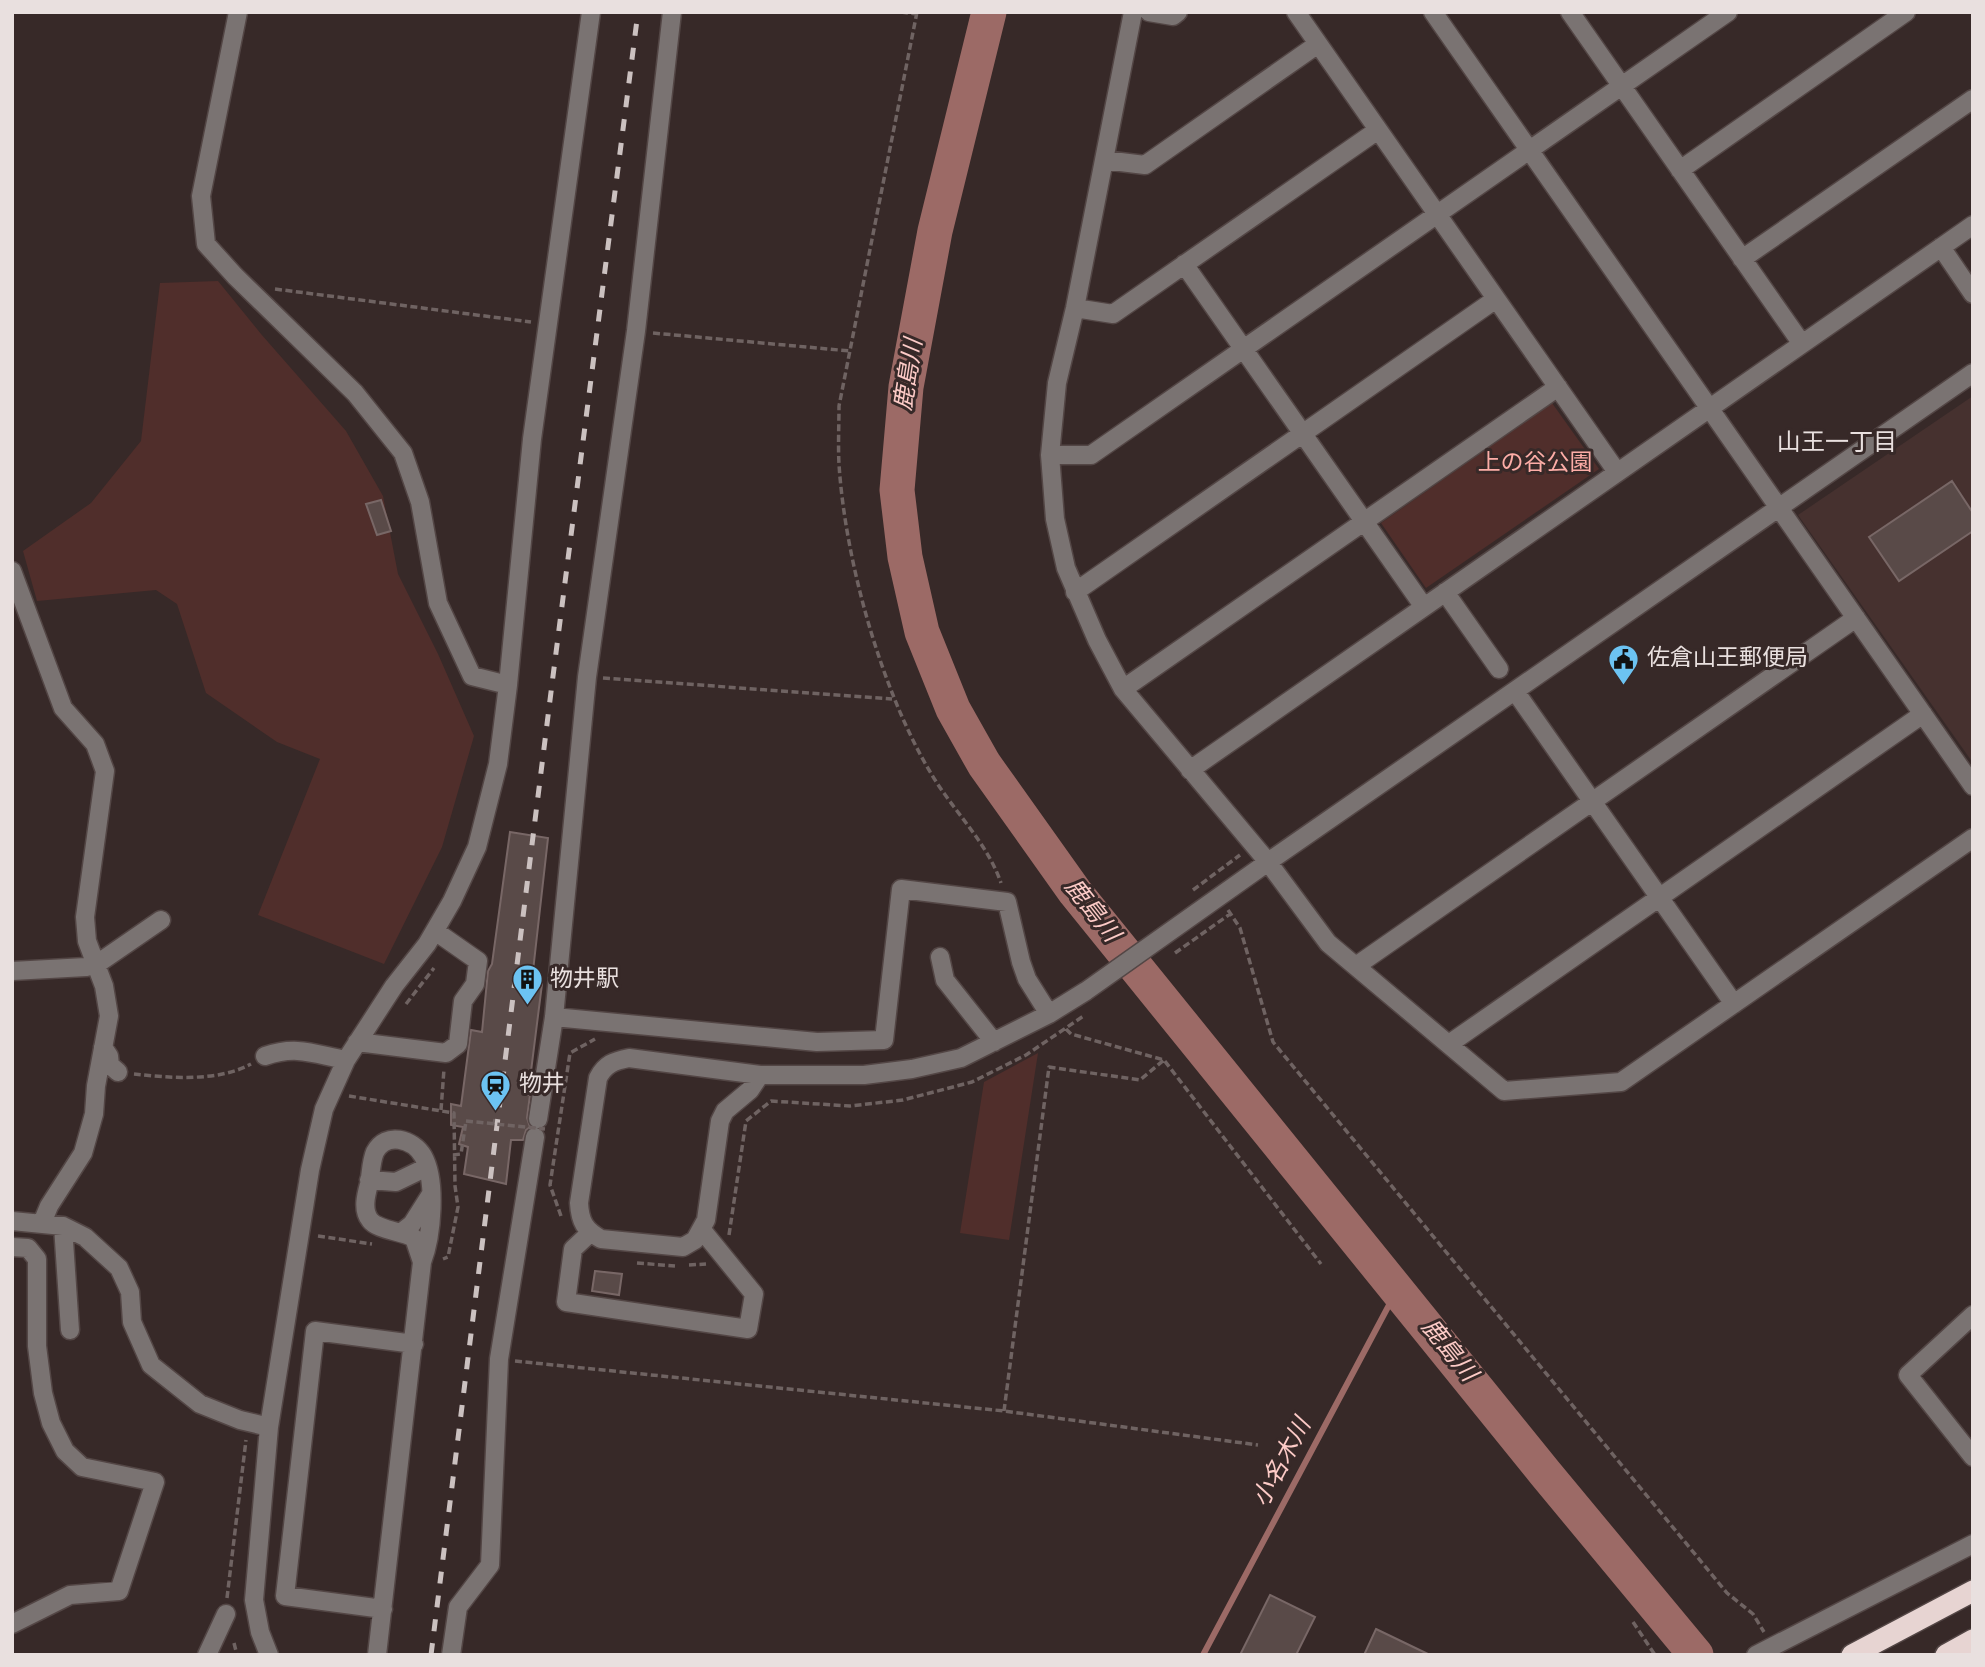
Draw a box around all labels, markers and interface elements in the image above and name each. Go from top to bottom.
water label: 鹿島川 [890,334,931,413]
district label: 山王一丁目 [1777,429,1897,459]
park label: 上の谷公園 [1478,450,1593,479]
public building icon: 佐倉山王郵便局 [1607,642,1641,686]
place label: 佐倉山王郵便局 [1647,645,1808,674]
water label: 鹿島川 [1057,873,1127,951]
building icon: 物井駅 [510,963,544,1007]
place label: 物井駅 [550,966,619,995]
station icon: 物井 [479,1068,513,1112]
place label: 物井 [519,1071,565,1100]
water label: 鹿島川 [1414,1314,1484,1391]
water label: 小名木川 [1247,1411,1320,1512]

